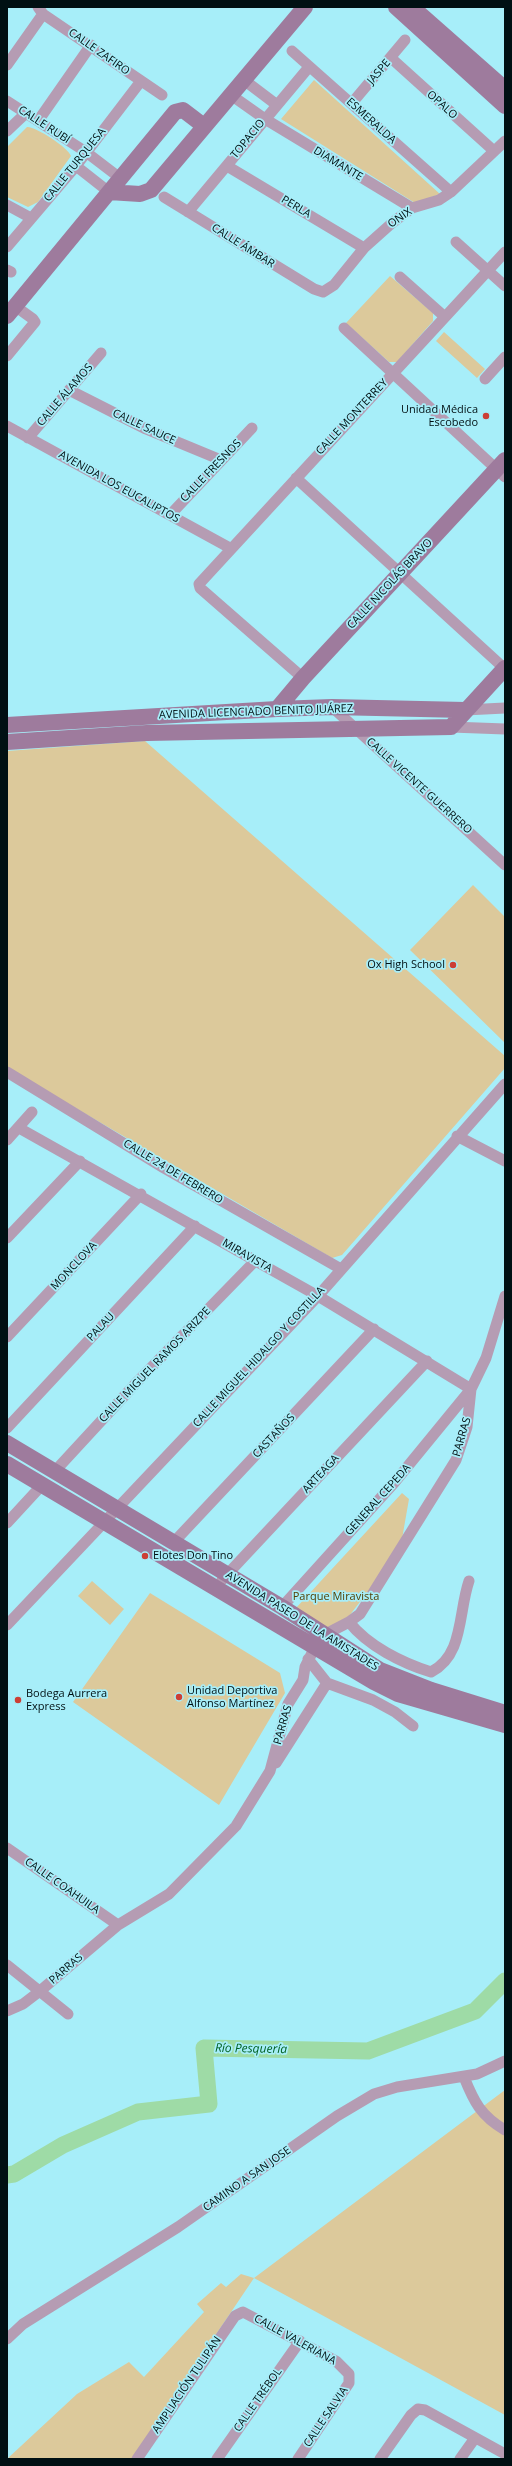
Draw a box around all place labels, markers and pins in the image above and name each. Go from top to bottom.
place label: Unidad Médica Escobedo [401,403,478,429]
marker: Unidad Médica Escobedo [481,411,491,421]
place label: Ox High School [367,958,445,972]
marker: Ox High School [448,960,458,970]
place label: Elotes Don Tino [153,1549,233,1563]
marker: Elotes Don Tino [140,1551,150,1561]
place label: Unidad Deportiva Alfonso Martínez [187,1684,277,1710]
place label: Bodega Aurrera Express [26,1687,107,1713]
marker: Unidad Deportiva Alfonso Martínez [174,1692,184,1702]
marker: Bodega Aurrera Express [13,1695,23,1705]

